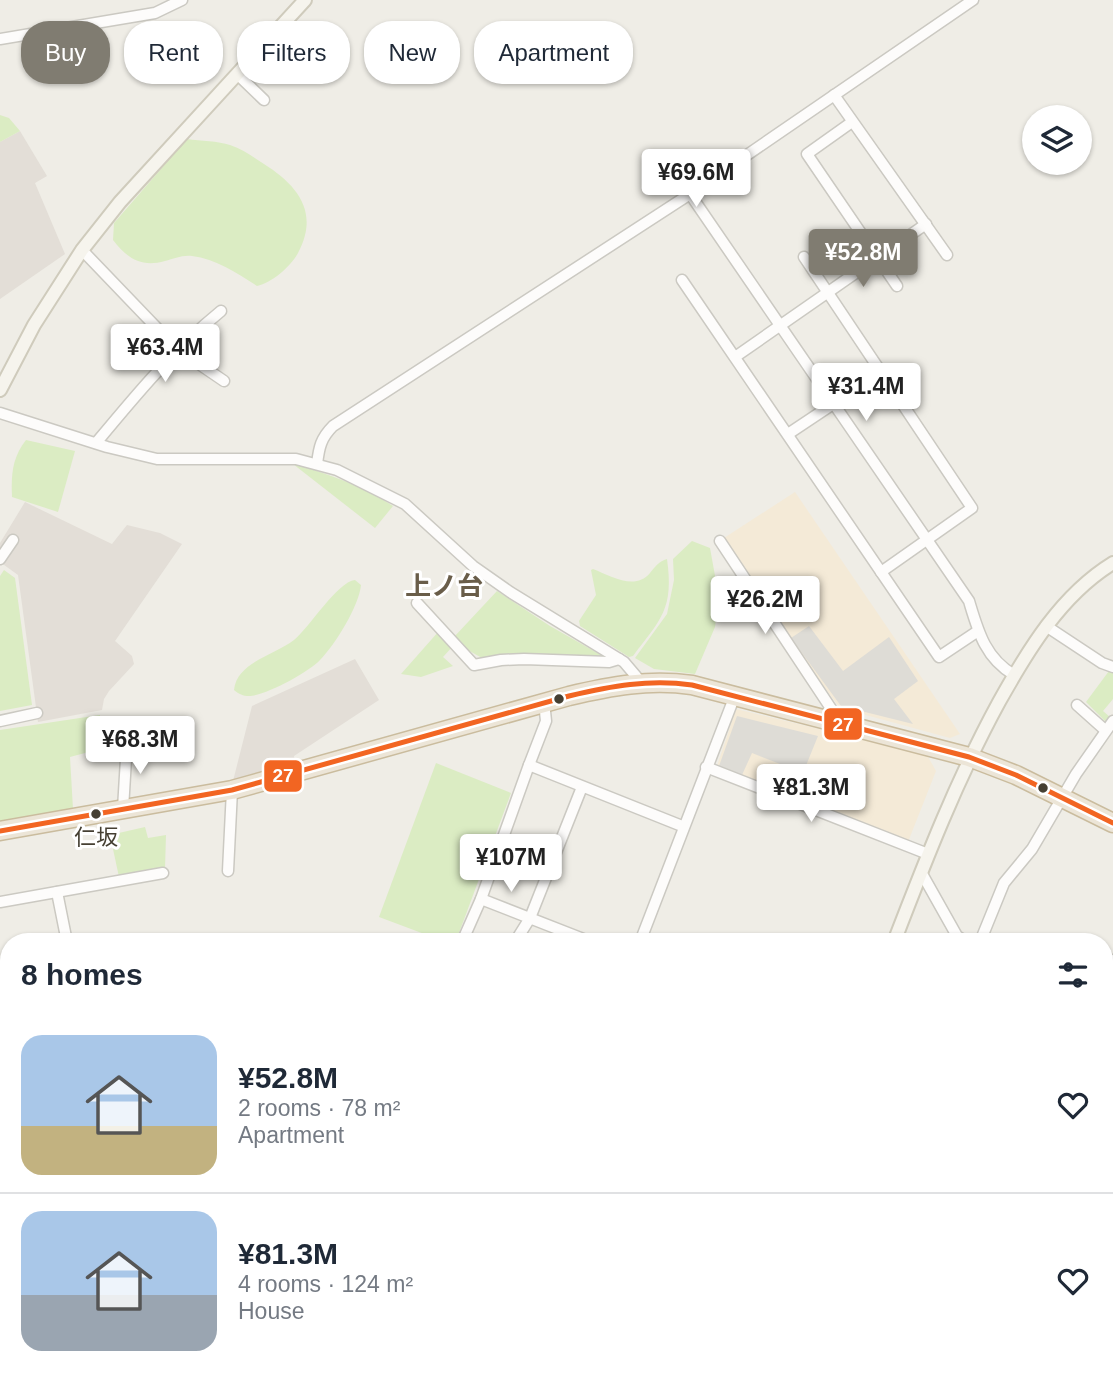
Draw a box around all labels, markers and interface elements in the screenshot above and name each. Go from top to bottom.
chip: Buy [21,21,110,84]
chip: Rent [124,21,223,84]
chip: Filters [237,21,350,84]
chip: New [364,21,460,84]
chip: Apartment [474,21,633,84]
map controls [1022,105,1092,175]
button: layers [1022,105,1092,175]
pin: ¥69.6M [639,150,753,209]
text: ¥69.6M [658,159,734,185]
pin: ¥52.8M [806,230,920,289]
text: ¥52.8M [825,239,901,265]
pin: ¥63.4M [108,324,222,384]
text: ¥63.4M [127,334,203,360]
pin: ¥31.4M [809,364,923,423]
text: ¥31.4M [828,373,904,399]
district label: 上ノ台 [405,571,483,601]
pin: ¥26.2M [708,576,822,636]
text: ¥26.2M [727,586,803,612]
unlabelled marker [552,692,566,706]
line badge: 27 [823,707,863,741]
text: 27 [832,714,854,735]
pin: ¥68.3M [83,716,197,776]
text: ¥68.3M [102,726,178,752]
line badge: 27 [263,759,303,793]
pin: ¥81.3M [754,764,868,824]
text: 27 [272,765,294,786]
text: ¥81.3M [773,774,849,800]
unlabelled marker [1036,781,1050,795]
marker: 仁坂 [89,807,103,821]
place label: 仁坂 [74,825,118,850]
pin: ¥107M [462,834,560,894]
text: ¥107M [476,844,546,870]
icon: filters [1054,956,1092,994]
text: 8 homes [21,958,143,991]
text: ¥52.8M [238,1061,338,1094]
icon: home [77,1063,161,1147]
icon: heart [1054,1086,1092,1124]
text: 2 rooms · 78 m² [238,1095,400,1121]
text: Apartment [238,1122,344,1148]
text: ¥81.3M [238,1237,338,1270]
icon: home [77,1239,161,1323]
icon: heart [1054,1262,1092,1300]
text: 4 rooms · 124 m² [238,1271,413,1297]
text: House [238,1298,304,1324]

